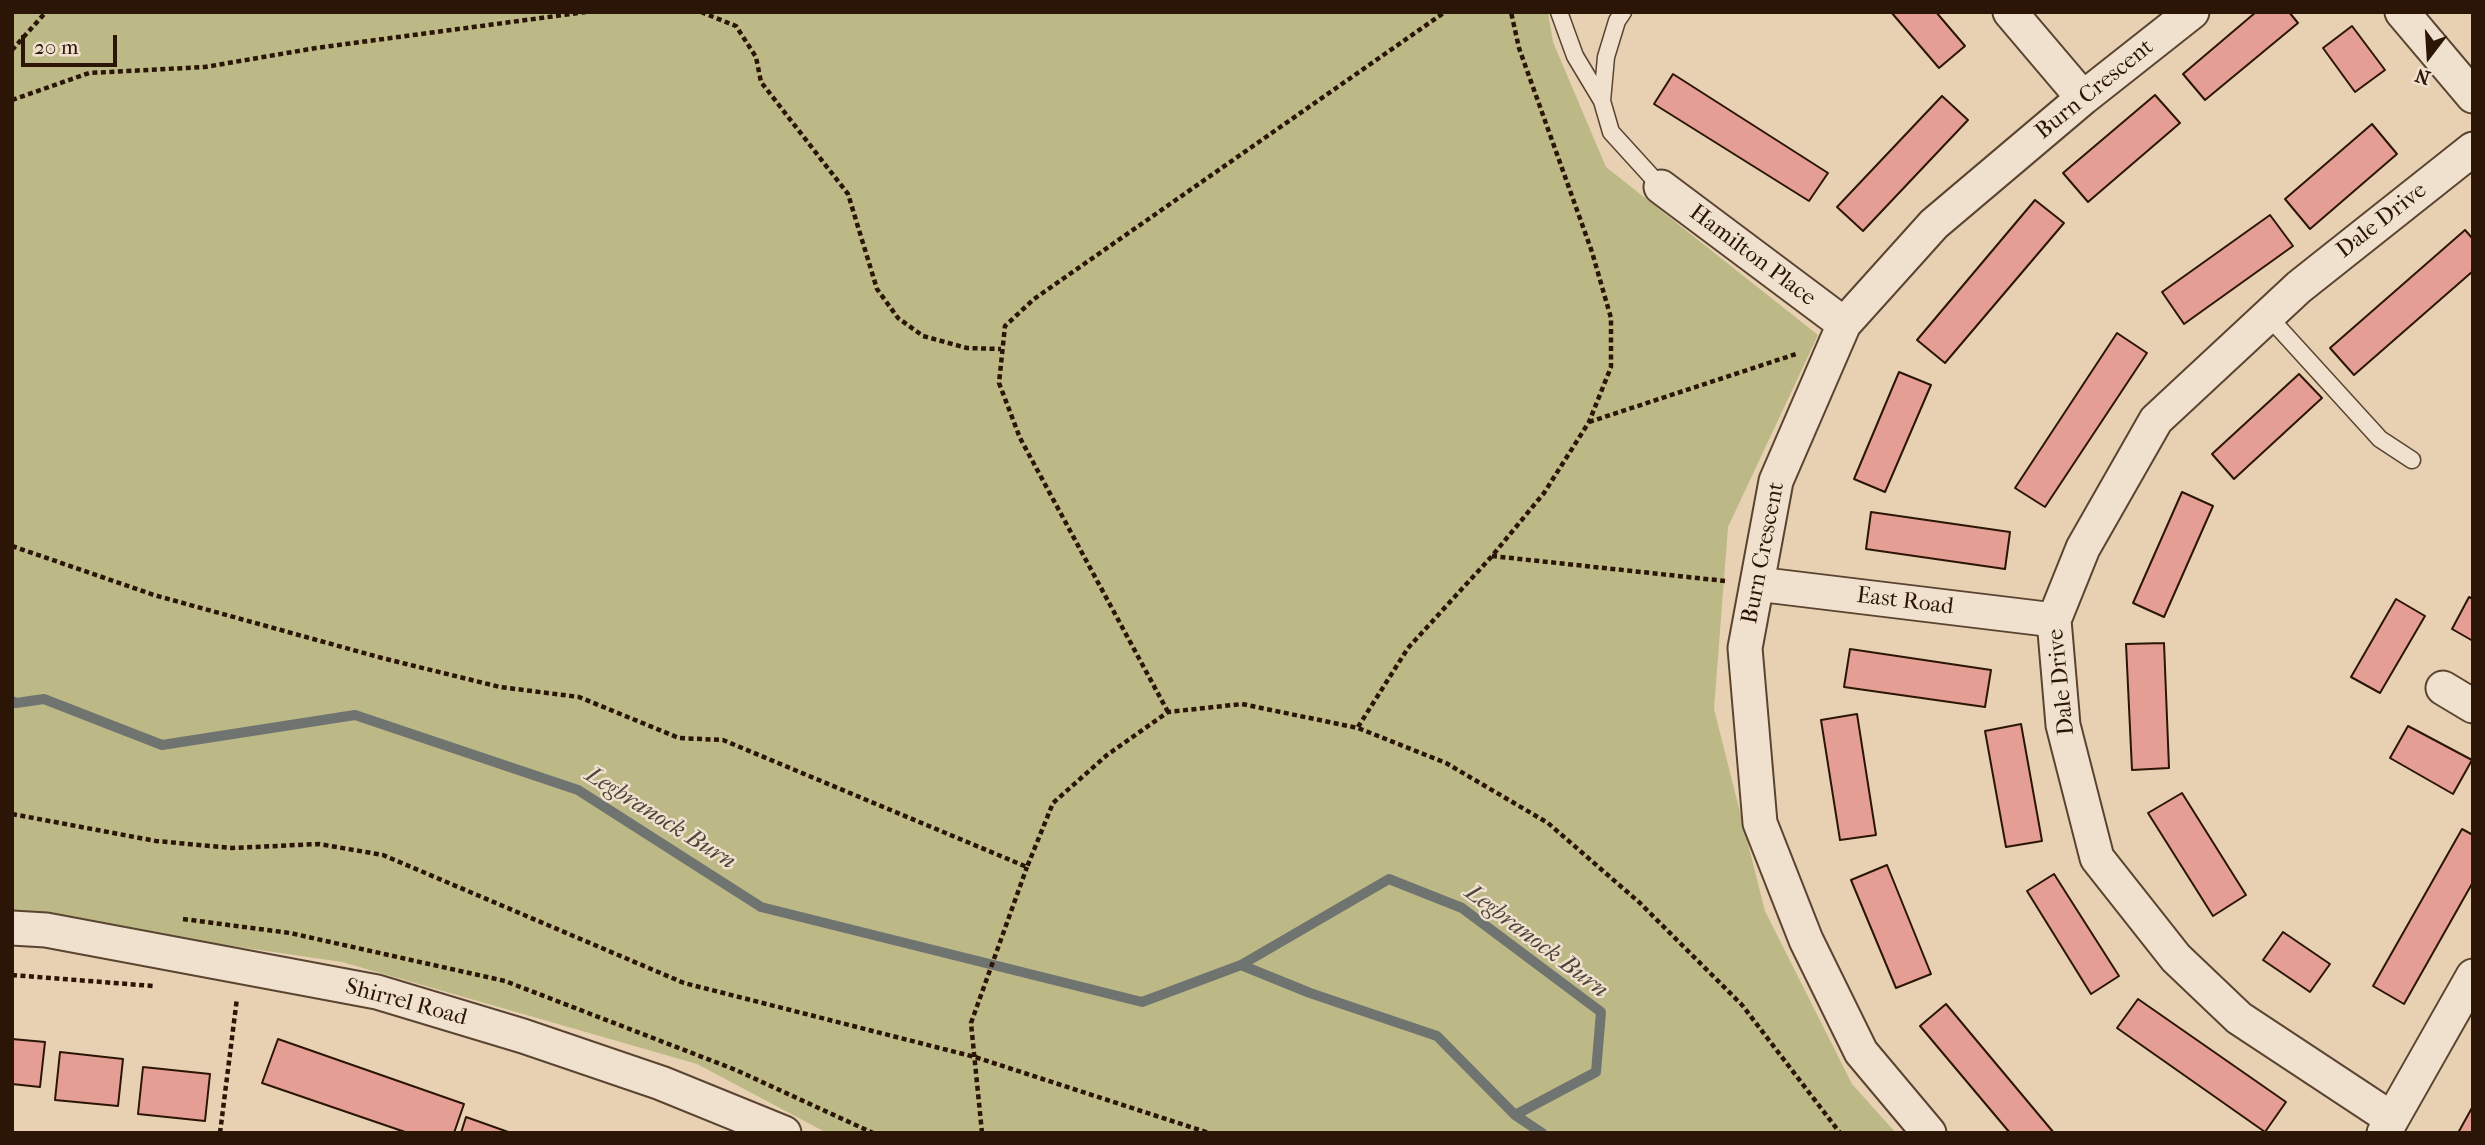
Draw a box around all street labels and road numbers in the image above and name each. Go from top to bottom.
street label: Burn Crescent [2030,34,2160,146]
street label: Dale Drive [2331,177,2433,265]
street label: Hamilton Place [1683,199,1821,313]
street label: Burn Crescent [1737,480,1791,626]
street label: East Road [1855,582,1955,622]
street label: Dale Drive [2043,627,2081,737]
street label: Shirrel Road [342,974,470,1032]

